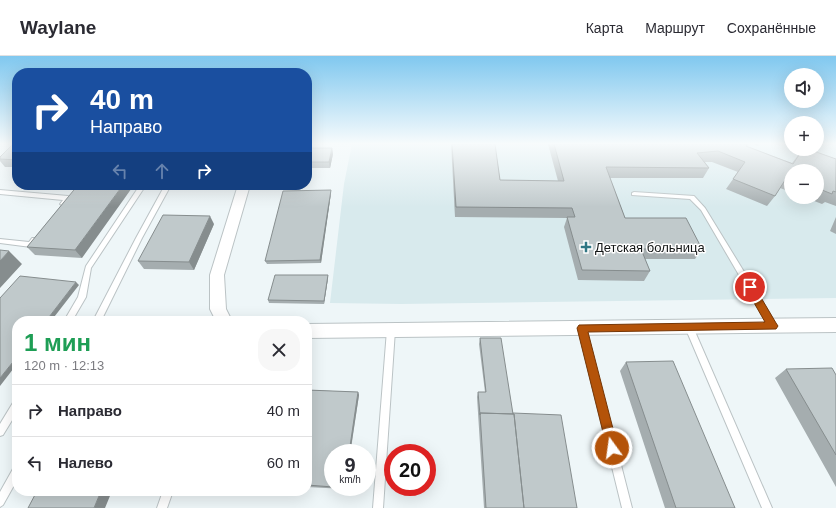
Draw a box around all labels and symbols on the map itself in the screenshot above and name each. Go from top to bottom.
place label: Детская больница [595,240,705,255]
marker: Детская больница [580,241,592,253]
pin [733,270,767,304]
position arrow [591,427,633,469]
speed limit sign: 20 [384,444,436,496]

